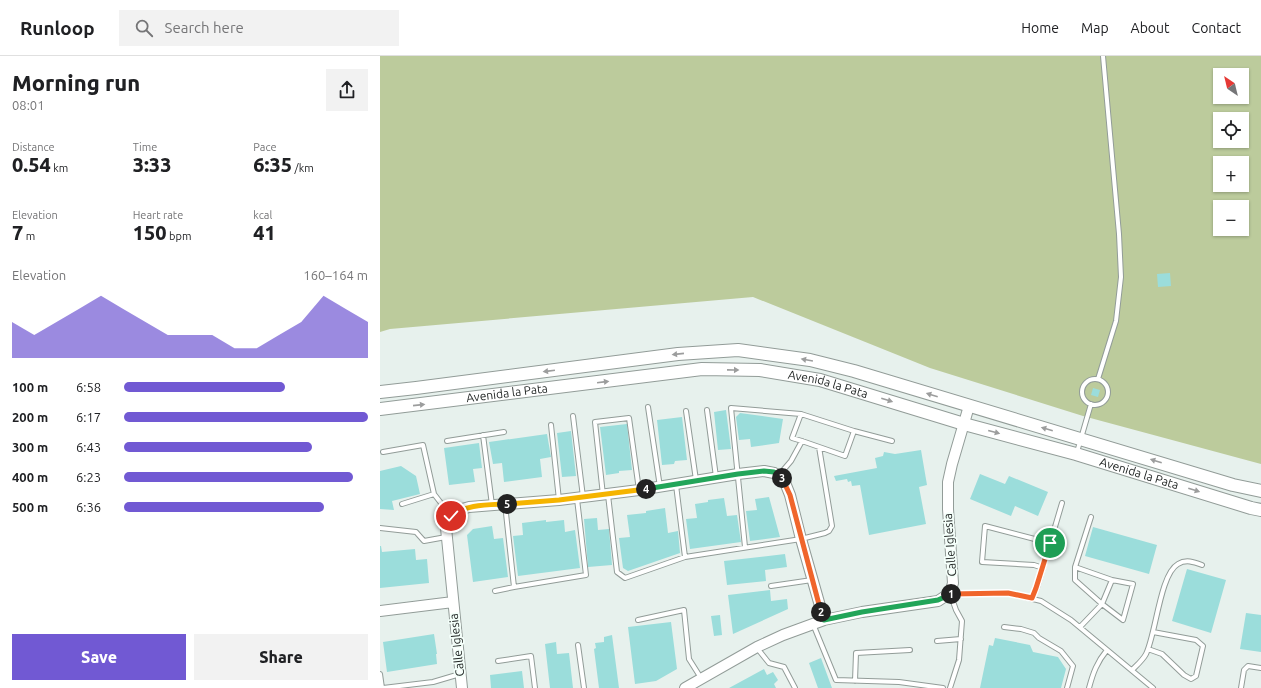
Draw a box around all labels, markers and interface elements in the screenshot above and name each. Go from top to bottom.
search box [119,10,399,46]
text: Runloop [20,17,95,39]
icon: search [133,17,155,39]
text: Search here [165,19,244,36]
text: Home [1021,20,1059,36]
text: Map [1081,20,1109,36]
text: About [1131,20,1170,36]
text: Contact [1192,20,1241,36]
north arrow [1213,68,1249,104]
map controls [1213,68,1249,236]
button: share [326,69,368,111]
text: Morning run [12,70,140,95]
text: 08:01 [12,98,45,112]
button: locate [1213,112,1249,148]
text: Distance [12,141,55,153]
text: Time [133,141,157,153]
text: Pace [253,141,277,153]
text: 0.54 [12,153,51,176]
text: 3:33 [133,153,171,176]
text: 6:35 [253,153,292,176]
button: + [1213,156,1249,192]
text: km [51,162,68,174]
text: /km [292,162,314,174]
button: − [1213,200,1249,236]
text: Elevation [12,209,58,221]
text: Heart rate [133,209,183,221]
text: kcal [253,209,272,221]
text: 7 [12,221,23,244]
text: 150 [133,221,167,244]
text: 41 [253,221,276,244]
text: m [23,230,35,242]
text: bpm [167,230,191,242]
text: Elevation [12,268,66,282]
text: 160–164 m [303,268,368,282]
one-way arrow [672,351,684,358]
one-way arrow [801,356,813,362]
one-way arrow [727,366,739,373]
one-way arrow [543,368,555,374]
street label: Avenida la Pata [787,368,870,400]
one-way arrow [597,378,609,385]
text: 100 m [12,380,48,394]
text: 6:58 [76,380,101,394]
street label: Avenida la Pata [465,381,548,404]
one-way arrow [926,392,938,398]
one-way arrow [881,397,893,403]
one-way arrow [413,402,425,408]
text: 200 m [12,410,48,424]
text: 6:17 [76,410,101,424]
one-way arrow [1041,426,1053,432]
one-way arrow [988,429,1000,435]
text: 300 m [12,440,48,454]
text: 6:43 [76,440,101,454]
street label: Avenida la Pata [1098,455,1181,491]
one-way arrow [1150,458,1162,464]
pin: 3 [772,468,792,488]
text: 400 m [12,470,48,484]
text: 6:23 [76,470,101,484]
text: 3 [779,472,785,484]
pin: 4 [636,479,656,499]
text: 4 [643,483,649,495]
one-way arrow [1188,488,1200,494]
pin: 5 [497,494,517,514]
text: 5 [504,498,510,510]
pin [434,499,468,533]
text: 500 m [12,500,48,514]
text: 6:36 [76,500,101,514]
icon: check [440,505,462,527]
street label: Calle Iglesia [941,513,958,577]
pin [1033,526,1067,560]
icon: arrive [1039,532,1061,554]
pin: 1 [941,584,961,604]
text: 1 [948,588,954,600]
pin: 2 [811,602,831,622]
text: 2 [818,606,824,618]
street label: Calle Iglesia [447,613,466,677]
button: Save [12,634,186,680]
button: Share [194,634,368,680]

